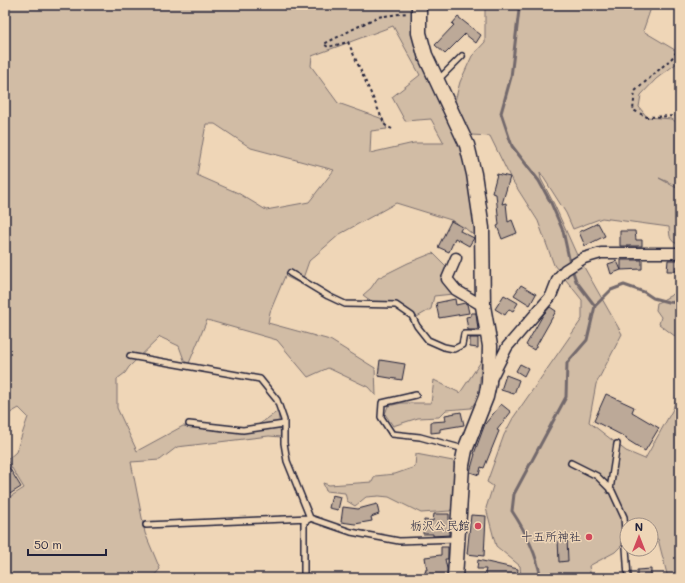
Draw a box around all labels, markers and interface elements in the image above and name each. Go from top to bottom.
place label: 栃沢公民館 [410,517,470,533]
north arrow [619,517,659,557]
text: N [635,519,643,534]
marker: 栃沢公民館 [473,521,483,531]
place label: 十五所神社 [521,528,581,544]
scale bar [28,531,106,557]
marker: 十五所神社 [584,532,594,542]
text: 50 m [34,536,62,552]

